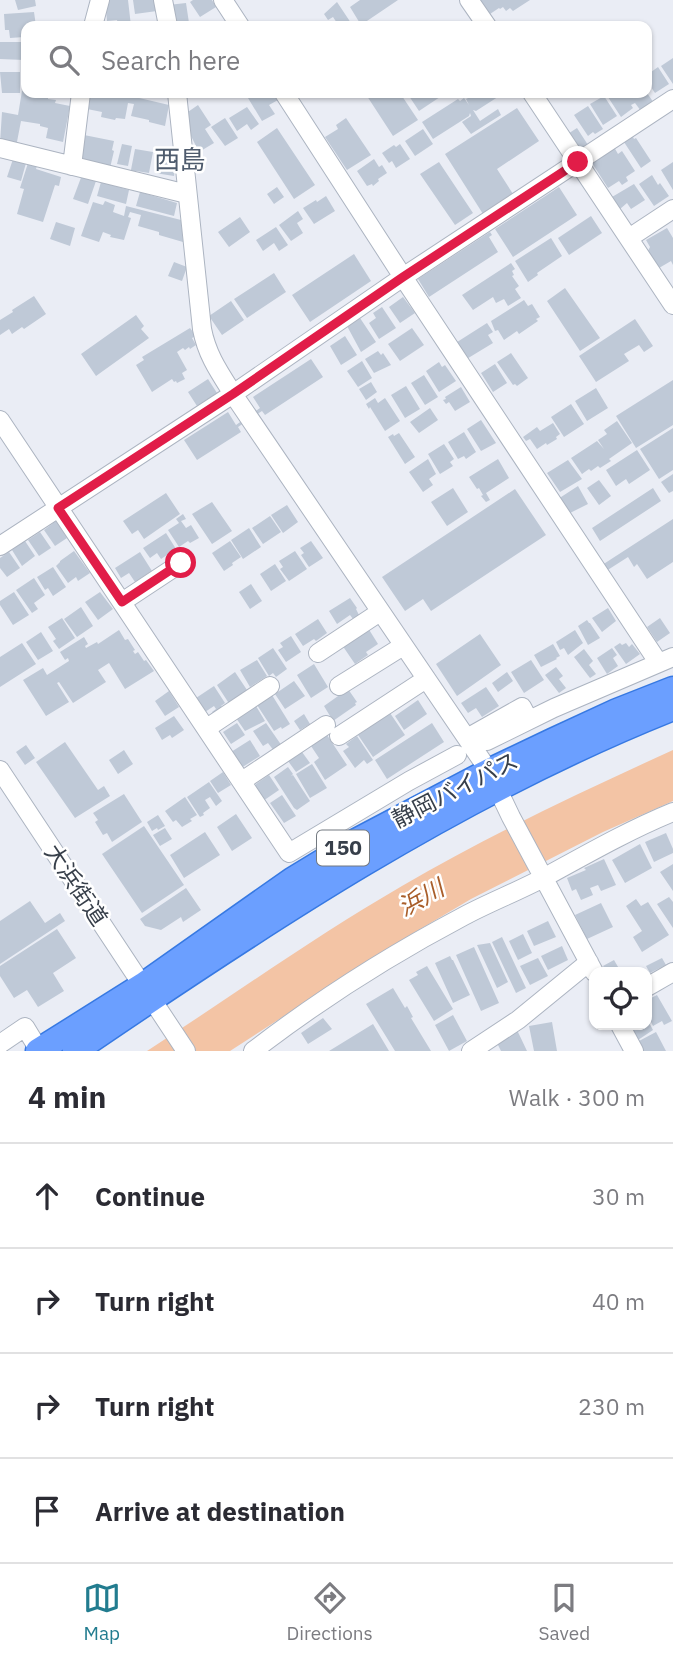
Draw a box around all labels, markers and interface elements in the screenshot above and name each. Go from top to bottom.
search box [21,21,652,98]
icon: search [45,41,83,79]
text: Search here [101,43,240,77]
district label: 西島 [154,142,206,176]
route end [562,146,593,177]
route start [165,547,196,578]
street label: 静岡バイパス [386,745,523,834]
road number: 150 [317,830,369,866]
street label: 大浜街道 [39,838,115,931]
water label: 浜川 [392,870,452,923]
map controls [589,967,652,1030]
button: locate [589,967,652,1030]
text: 4 min [28,1077,106,1116]
text: Walk · 300 m [509,1082,645,1112]
icon: ahead [28,1177,66,1215]
text: Continue [95,1179,205,1213]
text: 30 m [592,1181,645,1211]
icon: right [28,1282,66,1320]
text: Turn right [95,1284,214,1318]
text: 40 m [592,1286,645,1316]
icon: right [28,1387,66,1425]
text: Turn right [95,1389,214,1423]
text: 230 m [578,1391,645,1421]
icon: arrive [28,1492,66,1530]
text: Arrive at destination [95,1494,345,1528]
tab: Map [83,1579,121,1645]
tab: Directions [286,1579,373,1645]
tab: Saved [539,1579,590,1645]

